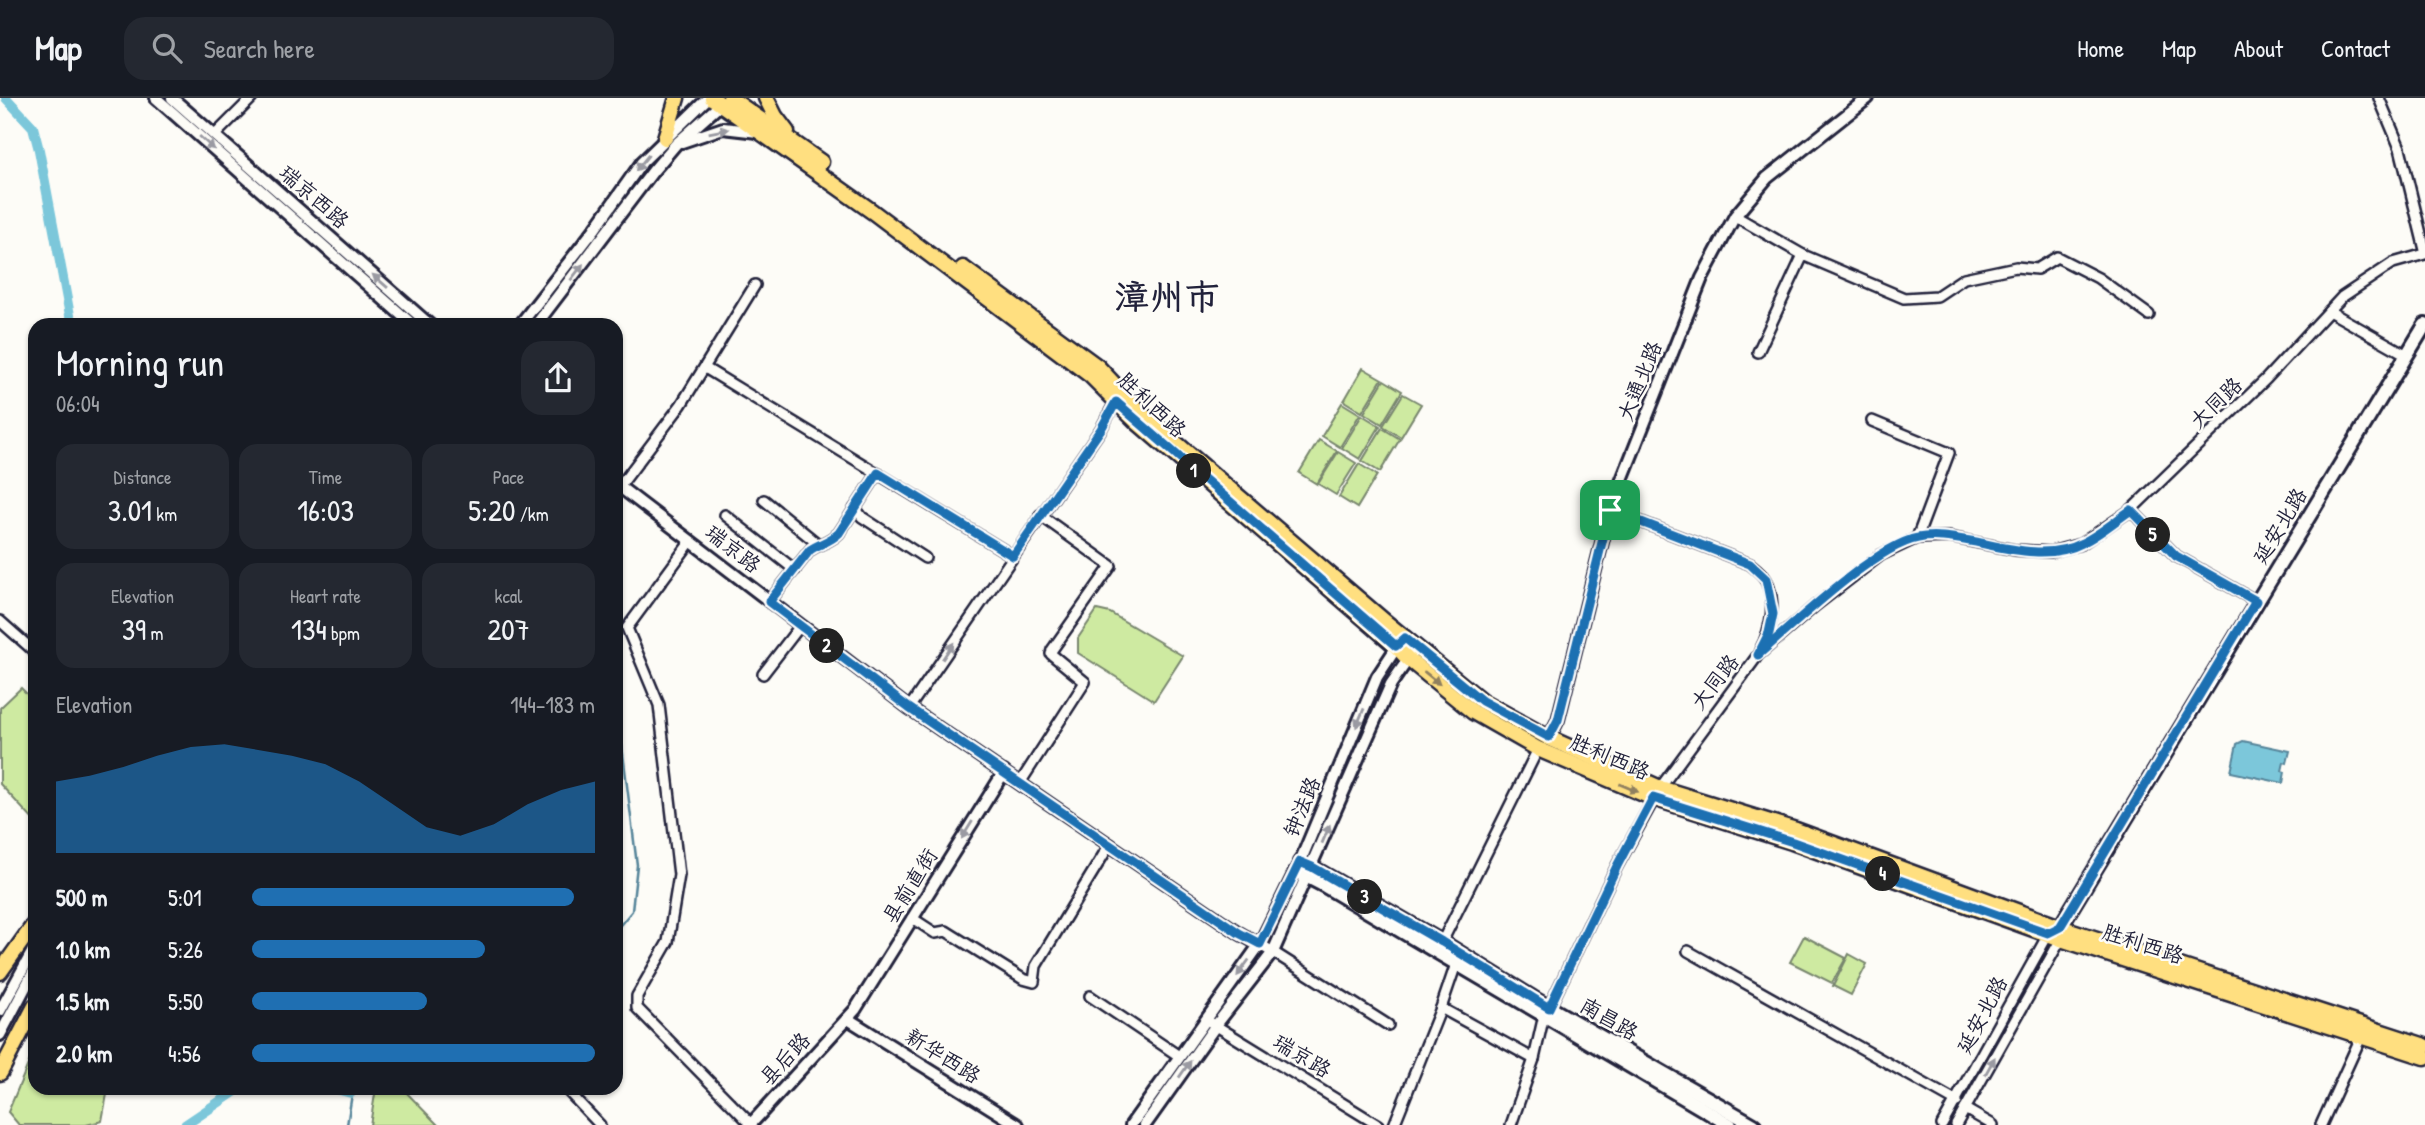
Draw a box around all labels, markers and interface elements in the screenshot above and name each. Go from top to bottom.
search box [124,17,614,80]
text: Map [35,26,82,70]
icon: search [148,29,186,67]
text: Search here [204,31,315,66]
text: Home [2077,32,2124,64]
text: Map [2162,32,2196,64]
text: About [2234,32,2283,64]
text: Contact [2321,32,2390,64]
one-way arrow [709,125,731,136]
one-way arrow [198,135,215,151]
one-way arrow [635,154,650,172]
street label: 瑞京西路 [273,158,356,235]
one-way arrow [569,263,584,280]
one-way arrow [371,273,389,289]
district label: 漳州市 [1114,273,1220,320]
text: Morning run [56,336,224,388]
street label: 大通北路 [1610,336,1669,425]
button: share [521,341,595,415]
street label: 胜利西路 [1112,365,1193,444]
street label: 大同路 [2183,370,2248,435]
text: 06:04 [56,388,100,419]
pin: 1 [1176,454,1212,488]
text: 1 [1190,457,1197,483]
text: Distance [113,464,172,490]
text: Time [309,464,342,490]
text: Pace [493,464,524,490]
pin [1580,480,1640,540]
street label: 延安北路 [2246,482,2314,569]
text: 3.01 [108,490,152,530]
text: 16:03 [297,490,354,530]
text: 5:20 [468,490,515,530]
icon: arrive [1591,491,1629,529]
text: km [152,501,177,527]
text: /km [515,501,549,527]
street label: 瑞京路 [700,518,767,579]
pin: 5 [2136,518,2170,552]
text: 5 [2148,521,2157,547]
text: Elevation [111,583,174,609]
text: Heart rate [290,583,361,609]
text: kcal [495,583,522,609]
text: 39 [122,609,146,649]
text: 134 [291,609,327,649]
text: 207 [487,609,530,649]
text: m [146,620,163,646]
text: bpm [327,620,360,646]
pin: 2 [810,628,844,664]
text: 2 [822,632,831,658]
one-way arrow [941,642,955,660]
street label: 大同路 [1684,648,1745,715]
one-way arrow [1422,671,1440,686]
text: Elevation [56,689,132,720]
text: 144–183 m [510,689,595,720]
one-way arrow [1354,708,1365,729]
street label: 胜利西路 [1566,727,1655,786]
street label: 钟法路 [1276,772,1327,841]
one-way arrow [1619,783,1640,794]
one-way arrow [961,820,974,839]
one-way arrow [1321,823,1332,844]
street label: 县前直街 [875,842,944,929]
pin: 4 [1866,856,1900,892]
text: 4 [1879,860,1886,886]
pin: 3 [1348,880,1382,914]
text: 500 m [56,882,107,913]
text: 5:01 [168,882,202,913]
text: 3 [1360,883,1369,909]
street label: 胜利西路 [2099,917,2188,970]
text: 1.0 km [56,934,110,965]
text: 5:26 [168,934,203,965]
one-way arrow [1236,959,1250,977]
street label: 延安北路 [1949,971,2014,1059]
text: 1.5 km [56,986,109,1017]
text: 5:50 [168,986,203,1017]
street label: 南昌路 [1575,990,1644,1047]
street label: 新华西路 [900,1021,987,1090]
street label: 县后路 [753,1026,817,1092]
street label: 瑞京路 [1268,1027,1337,1084]
text: 2.0 km [56,1038,112,1069]
text: 4:56 [168,1038,201,1069]
one-way arrow [1983,1055,1995,1075]
one-way arrow [1178,1060,1192,1078]

